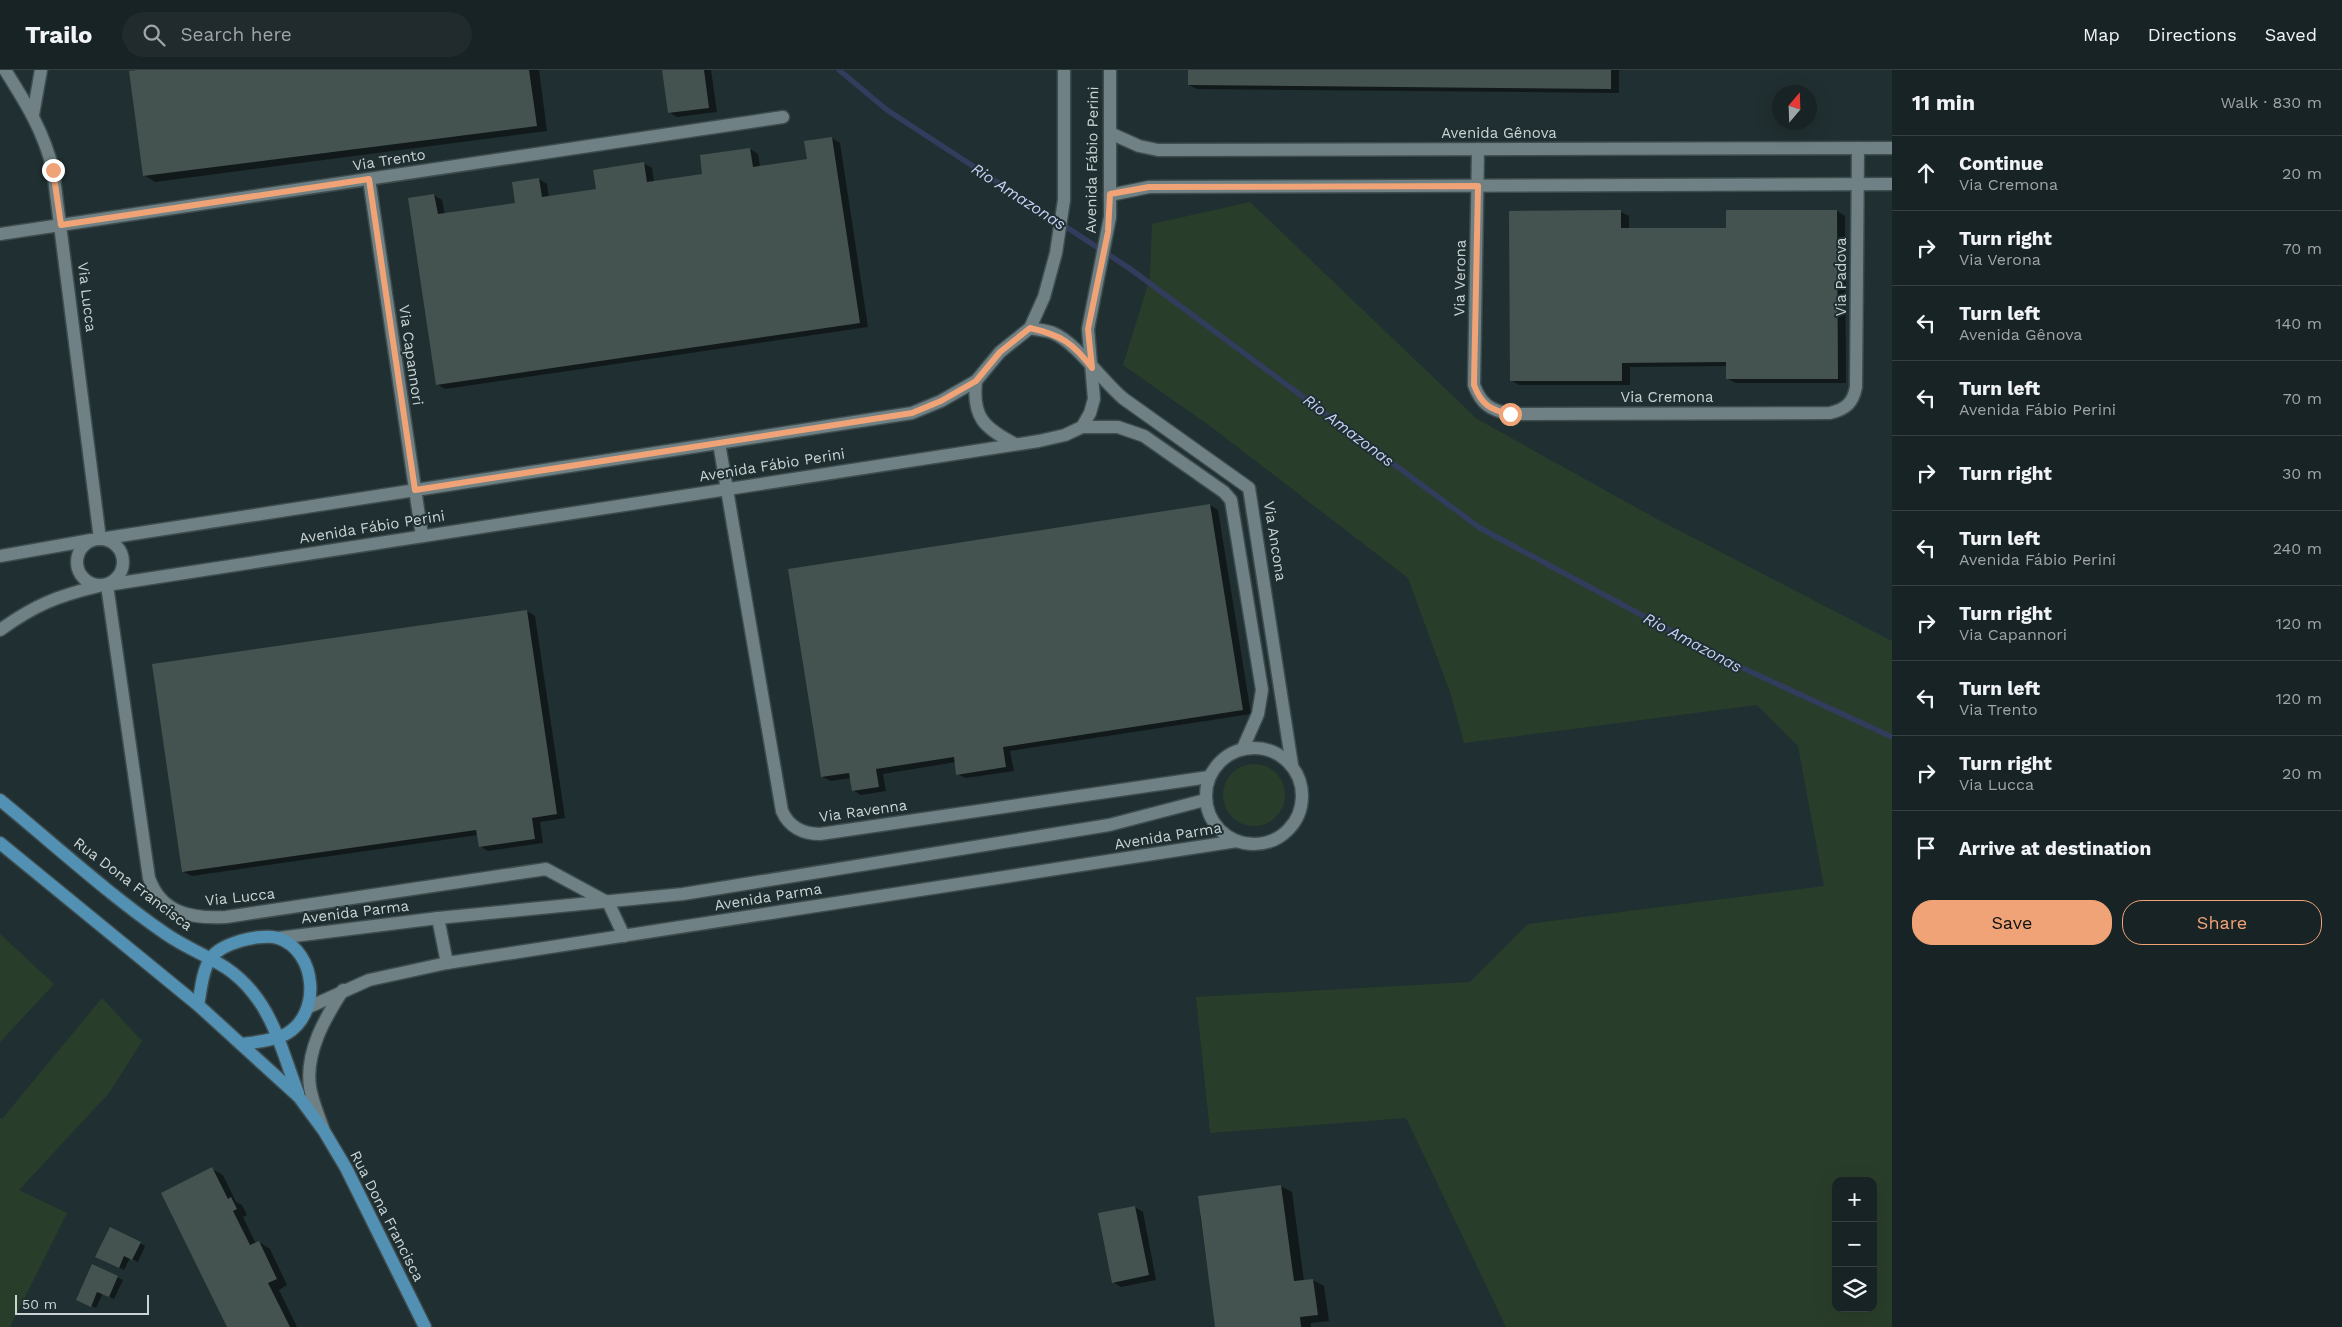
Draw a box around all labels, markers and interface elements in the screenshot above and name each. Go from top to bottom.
search box [122,12,472,57]
text: Trailo [25,21,92,49]
icon: search [140,21,168,49]
text: Search here [180,23,292,46]
text: Map [2083,24,2120,45]
text: Directions [2148,24,2237,45]
text: Saved [2265,24,2317,45]
north arrow [1772,85,1817,130]
street label: Avenida Fábio Perini [1082,86,1102,234]
text: 11 min [1912,90,1975,115]
text: Walk · 830 m [2221,93,2322,112]
street label: Avenida Gênova [1441,124,1557,142]
street label: Via Trento [351,145,427,175]
text: Continue [1959,152,2043,175]
route end [42,159,65,182]
water label: Rio Amazonas [968,159,1069,234]
icon: ahead [1912,159,1940,187]
text: 20 m [2282,164,2322,183]
text: Via Cremona [1959,175,2058,194]
text: Turn right [1959,227,2052,250]
icon: right [1912,234,1940,262]
street label: Via Padova [1832,237,1850,317]
street label: Via Verona [1450,239,1470,317]
text: 70 m [2283,239,2322,258]
text: Via Verona [1959,250,2041,269]
street label: Via Lucca [74,261,100,333]
text: Turn left [1959,302,2040,325]
street label: Via Capannori [395,304,427,406]
icon: left [1912,309,1940,337]
text: 140 m [2275,314,2322,333]
text: Avenida Gênova [1959,325,2082,344]
text: Turn left [1959,377,2040,400]
icon: left [1912,384,1940,412]
street label: Via Cremona [1621,388,1714,406]
text: 70 m [2283,389,2322,408]
water label: Rio Amazonas [1300,390,1398,471]
text: Avenida Fábio Perini [1959,400,2116,419]
route start [1499,403,1522,426]
street label: Avenida Fábio Perini [698,445,846,485]
icon: right [1912,459,1940,487]
text: Turn right [1959,462,2052,485]
text: 30 m [2282,464,2322,483]
street label: Via Ancona [1260,500,1290,583]
street label: Avenida Fábio Perini [298,507,446,547]
text: Turn left [1959,527,2040,550]
icon: left [1912,534,1940,562]
text: 240 m [2273,539,2322,558]
text: Avenida Fábio Perini [1959,550,2116,569]
text: Turn right [1959,602,2052,625]
water label: Rio Amazonas [1640,609,1745,676]
icon: right [1912,609,1940,637]
text: 120 m [2276,614,2322,633]
text: Via Capannori [1959,625,2067,644]
text: Turn left [1959,677,2040,700]
icon: left [1912,684,1940,712]
text: 120 m [2276,689,2322,708]
text: Via Trento [1959,700,2038,719]
text: Turn right [1959,752,2052,775]
icon: right [1912,759,1940,787]
text: 20 m [2282,764,2322,783]
text: Via Lucca [1959,775,2034,794]
street label: Via Ravenna [818,796,909,826]
street label: Avenida Parma [1113,819,1223,853]
street label: Rua Dona Francisca [70,833,196,935]
icon: arrive [1912,834,1940,862]
text: Arrive at destination [1959,837,2151,860]
street label: Avenida Parma [713,880,823,914]
street label: Via Lucca [204,884,276,910]
street label: Avenida Parma [300,896,410,928]
button: Save [1912,900,2112,945]
button: Share [2122,900,2322,945]
street label: Rua Dona Francisca [346,1148,428,1285]
map controls [1832,1177,1877,1312]
button: + [1832,1177,1877,1222]
button: − [1832,1222,1877,1267]
button: layers [1832,1267,1877,1312]
scale bar [15,1292,149,1315]
text: 50 m [22,1296,57,1312]

